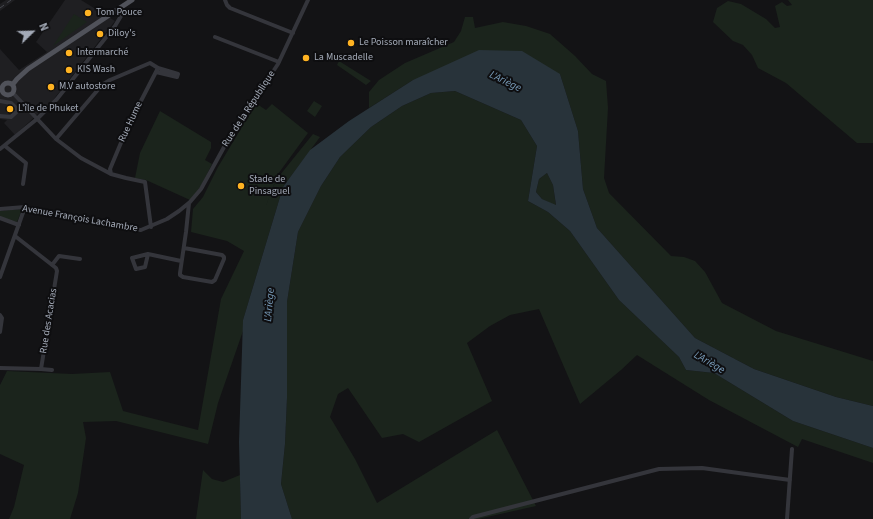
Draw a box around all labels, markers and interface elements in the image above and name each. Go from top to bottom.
place label: Tom Pouce [96,7,142,19]
marker: Tom Pouce [83,8,93,18]
north arrow [12,12,52,52]
text: N [35,21,52,33]
place label: Diloy's [108,28,136,40]
marker: Diloy's [95,29,105,39]
place label: Le Poisson maraîcher [359,37,448,49]
marker: Le Poisson maraîcher [346,38,356,48]
place label: Intermarché [77,47,128,59]
marker: Intermarché [64,48,74,58]
place label: La Muscadelle [314,52,373,64]
marker: La Muscadelle [301,53,311,63]
place label: KIS Wash [77,64,115,76]
marker: KIS Wash [64,65,74,75]
street label: Rue de la République [220,69,278,149]
water label: L'Ariège [487,69,523,95]
place label: M.V autostore [59,81,115,93]
marker: M.V autostore [46,82,56,92]
street label: Rue Hume [116,100,146,144]
place label: L'île de Phuket [18,103,78,115]
marker: L'île de Phuket [5,104,15,114]
place label: Stade de Pinsaguel [249,174,290,198]
marker: Stade de Pinsaguel [236,181,246,191]
street label: Avenue François Lachambre [21,203,139,235]
street label: Rue des Acacias [38,287,60,355]
water label: L'Ariège [262,288,278,322]
water label: L'Ariège [691,349,727,377]

